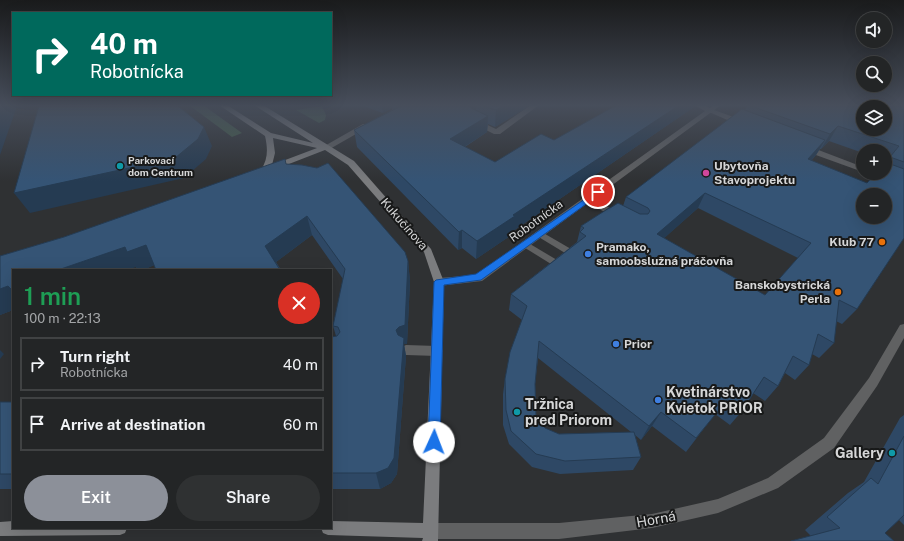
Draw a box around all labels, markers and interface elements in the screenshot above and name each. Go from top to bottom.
map controls [856,12,892,224]
button: sound [856,12,892,48]
text: 40 m [90,27,158,60]
icon: right [24,28,76,80]
button: search [856,56,892,92]
text: Robotnícka [90,61,184,82]
button: layers [856,100,892,136]
button: + [856,144,892,180]
place label: Parkovací dom Centrum [128,154,193,178]
place label: Ubytovňa Stavoprojektu [714,159,795,187]
marker: Parkovací dom Centrum [115,161,125,171]
marker: Ubytovňa Stavoprojektu [701,168,711,178]
pin [581,175,615,209]
icon: arrive [587,181,609,203]
button: − [856,188,892,224]
street label: Kukučínova [378,195,430,253]
street label: Robotnícka [507,197,565,245]
place label: Klub 77 [829,235,874,249]
marker: Klub 77 [877,237,887,247]
place label: Pramako, samoobslužná práčovňa [596,240,733,268]
marker: Pramako, samoobslužná práčovňa [583,249,593,259]
place label: Banskobystrická Perla [735,278,830,306]
text: 1 min [24,282,81,310]
button: close [278,282,320,324]
marker: Banskobystrická Perla [833,287,843,297]
text: 100 m · 22:13 [24,311,101,326]
place label: Prior [624,337,652,351]
marker: Prior [611,339,621,349]
text: Turn right [60,348,130,365]
icon: right [26,353,48,375]
text: 40 m [283,356,318,373]
text: Robotnícka [60,365,128,380]
place label: Kvetinárstvo Kvietok PRIOR [666,384,763,416]
marker: Kvetinárstvo Kvietok PRIOR [653,395,663,405]
place label: Tržnica pred Priorom [525,396,612,428]
marker: Tržnica pred Priorom [512,407,522,417]
icon: arrive [26,413,48,435]
text: Arrive at destination [60,416,205,433]
text: 60 m [283,416,318,433]
position arrow [413,421,455,463]
place label: Gallery [835,445,884,461]
marker: Gallery [887,448,897,458]
button: Exit [24,475,168,521]
button: Share [176,475,320,521]
street label: Horná [635,508,677,530]

